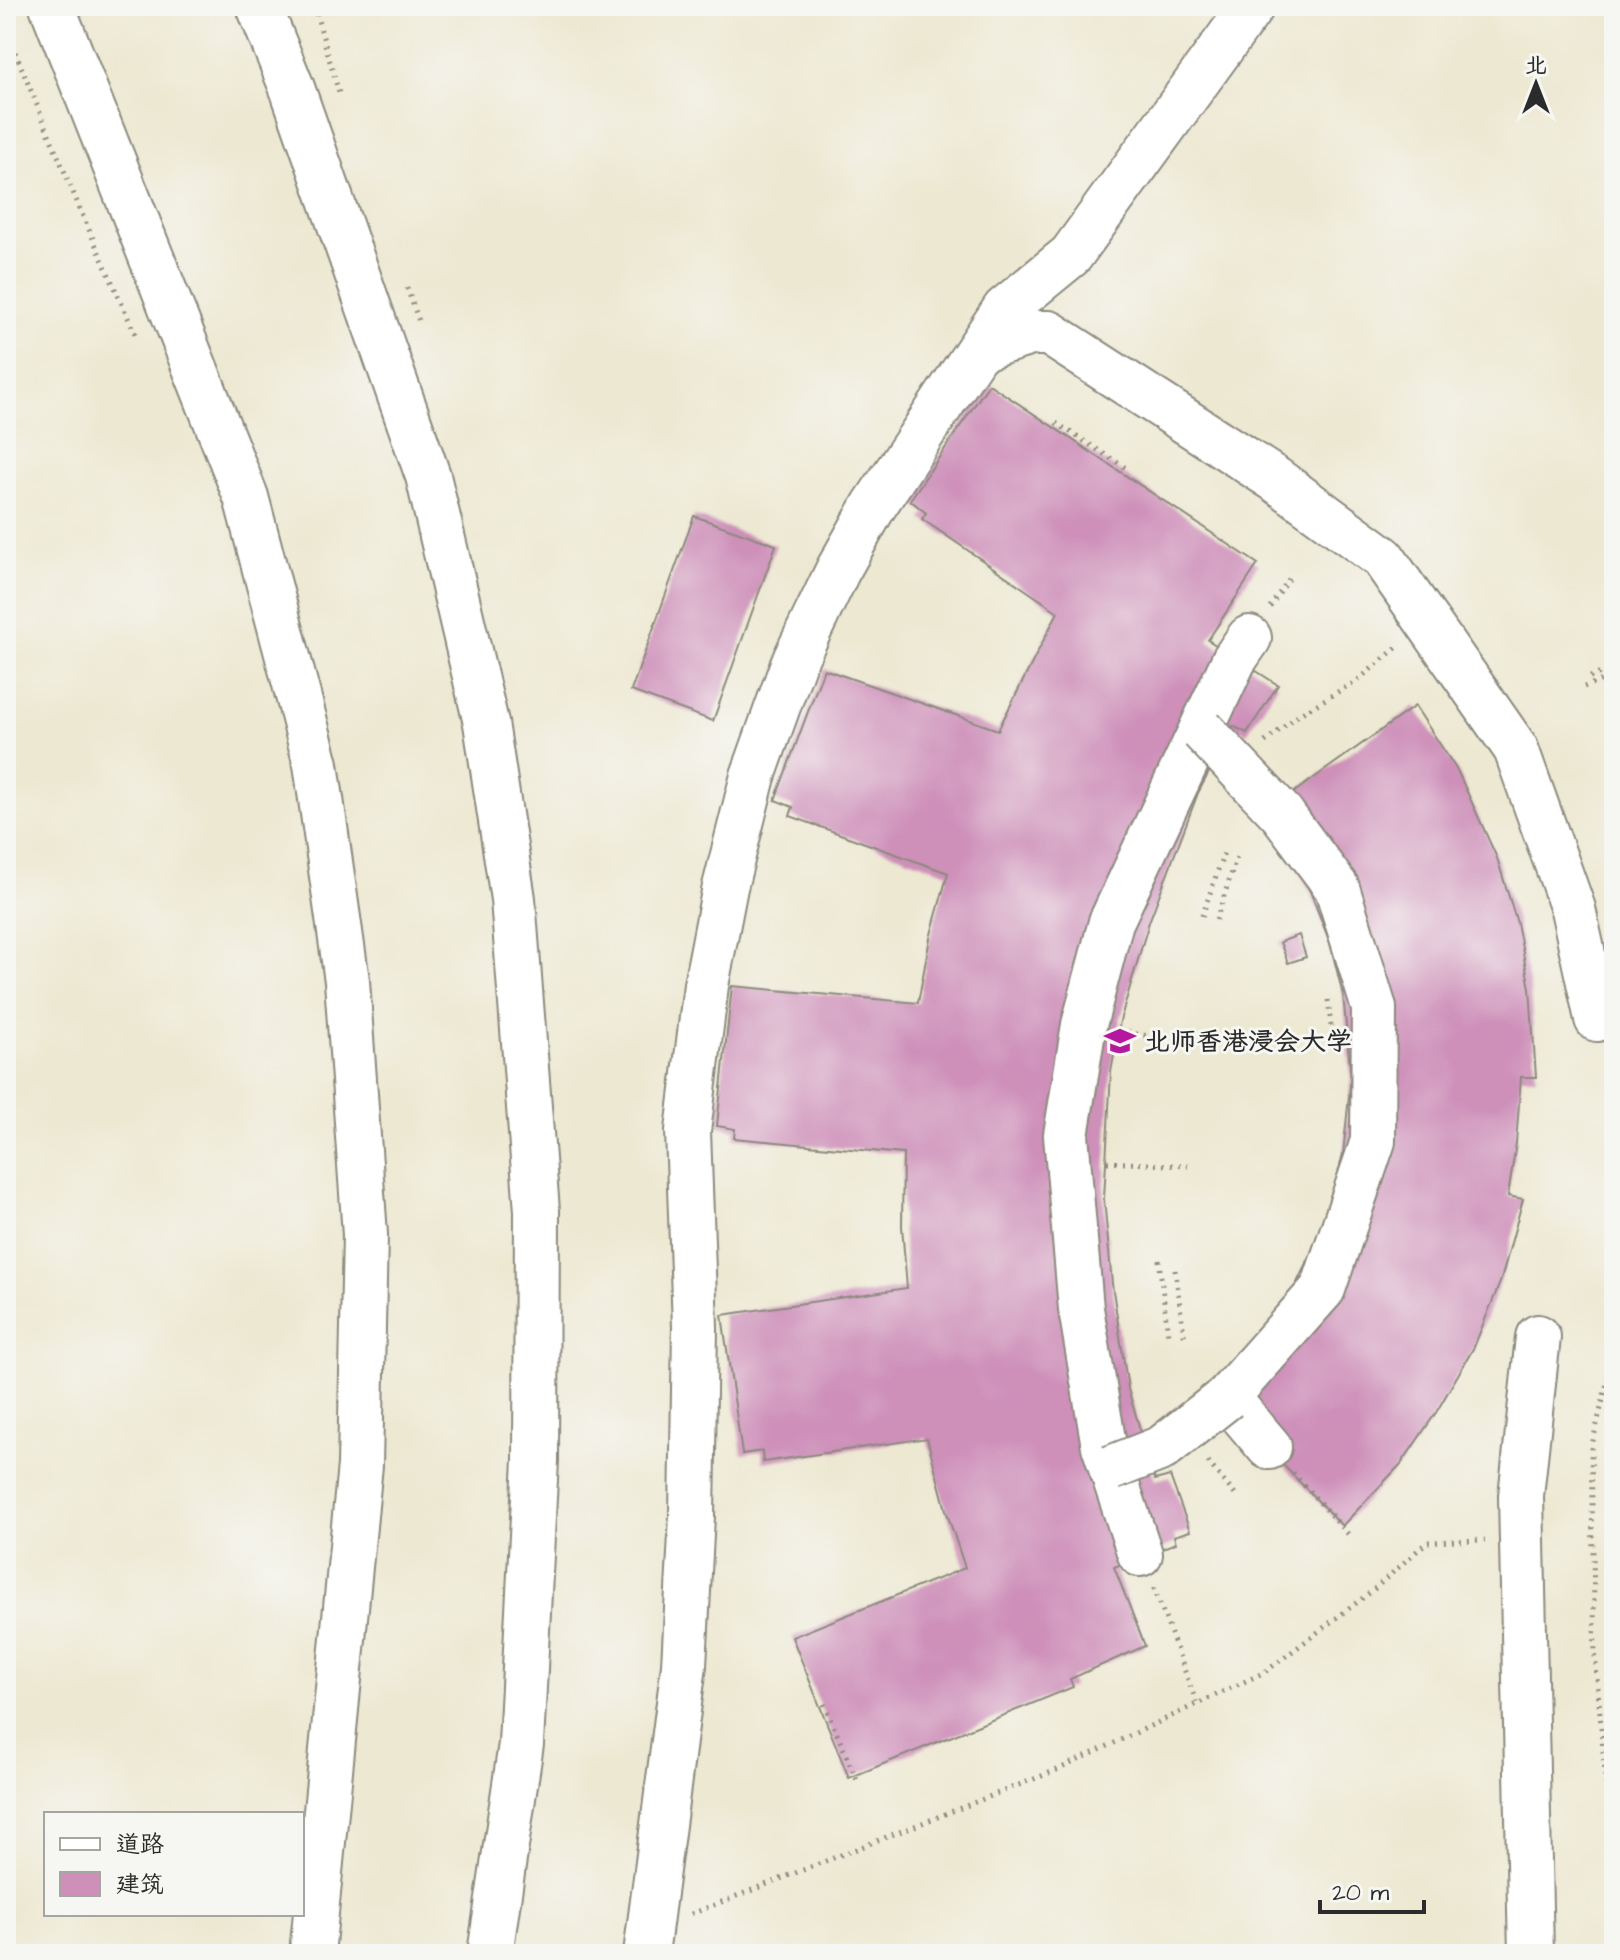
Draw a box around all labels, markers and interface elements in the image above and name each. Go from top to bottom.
north arrow [1496,44,1576,124]
text: 北 [1525,50,1547,81]
school or university icon: 北师香港浸会大学 [1103,1024,1137,1058]
place label: 北师香港浸会大学 [1144,1024,1352,1060]
legend [44,1812,304,1916]
text: 道路 [116,1828,164,1862]
scale bar [1320,1864,1424,1914]
text: 建筑 [116,1868,164,1902]
text: 20 m [1332,1876,1389,1910]

